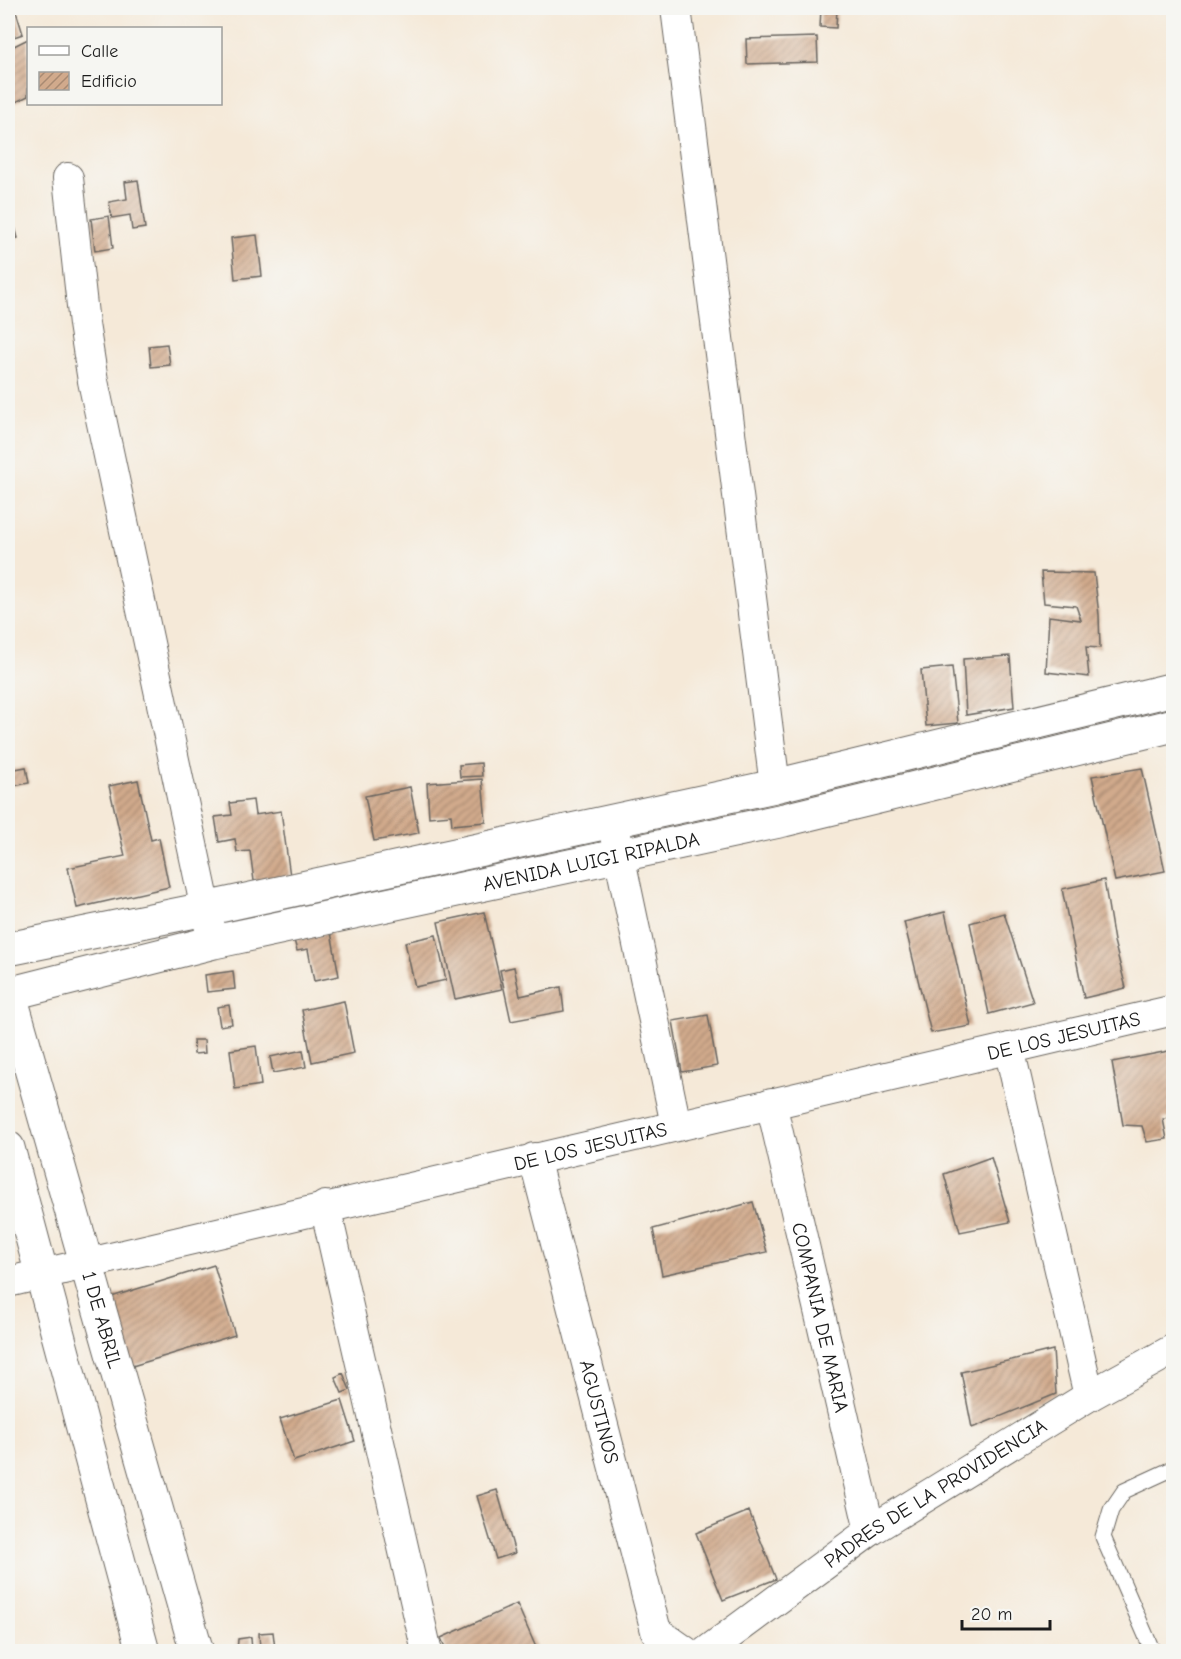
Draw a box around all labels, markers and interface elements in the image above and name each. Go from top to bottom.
legend [27,27,222,105]
text: Calle [81,41,118,62]
text: Edificio [81,71,137,92]
street label: AVENIDA LUIGI RIPALDA [481,827,702,896]
street label: DE LOS JESUITAS [985,1007,1143,1065]
street label: DE LOS JESUITAS [512,1118,669,1176]
street label: COMPANIA DE MARIA [787,1220,853,1415]
street label: 1 DE ABRIL [77,1269,127,1371]
street label: AGUSTINOS [575,1358,623,1466]
street label: PADRES DE LA PROVIDENCIA [819,1414,1051,1573]
scale bar [962,1593,1050,1631]
text: 20 m [971,1604,1012,1625]

